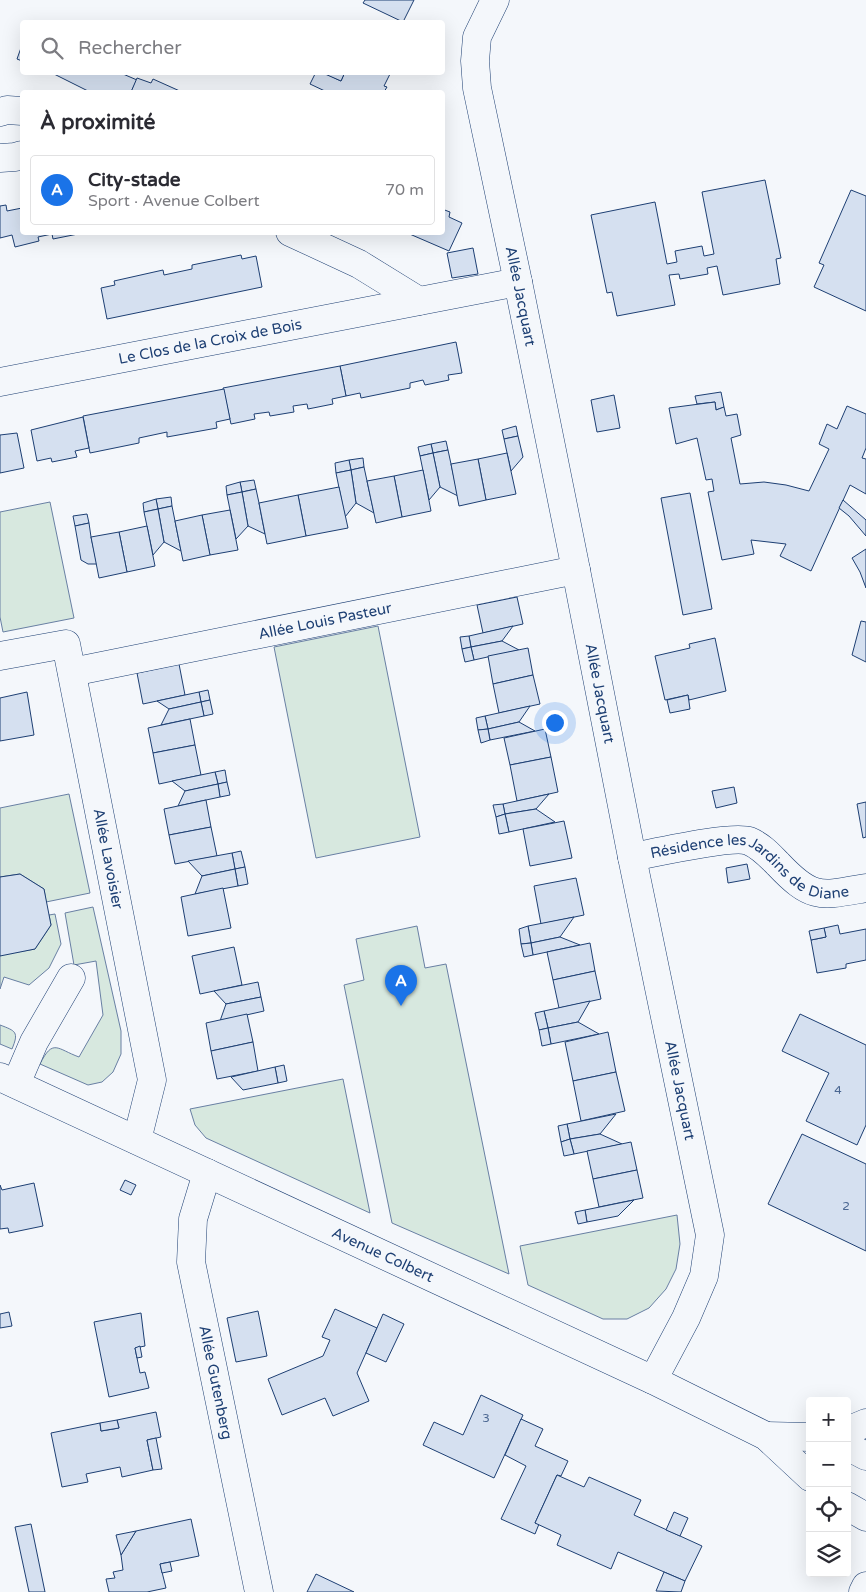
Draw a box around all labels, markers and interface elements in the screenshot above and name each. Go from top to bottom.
search box [20,20,445,75]
icon: search [38,34,66,62]
text: Rechercher [78,37,181,59]
text: À proximité [40,110,155,135]
text: City-stade [88,169,181,191]
text: A [51,180,63,200]
text: 70 m [385,180,424,200]
text: Sport · Avenue Colbert [88,191,260,211]
street label: Allée Jacquart [502,245,540,348]
street label: Le Clos de la Croix de Bois [117,315,303,368]
street label: Allée Louis Pasteur [257,599,393,643]
street label: Allée Jacquart [582,642,619,745]
your location [542,710,568,736]
street label: Allée Lavoisier [90,807,127,911]
street label: Résidence les Jardins de Diane [649,831,850,902]
pin: A [385,965,417,1006]
street label: Allée Jacquart [661,1039,699,1142]
house number: 4 [834,1083,842,1097]
house number: 2 [842,1199,850,1213]
street label: Avenue Colbert [329,1223,437,1286]
street label: Allée Gutenberg [195,1324,236,1441]
map controls [806,1397,851,1577]
button: + [806,1397,851,1442]
house number: 3 [482,1411,490,1425]
button: − [806,1442,851,1487]
button: locate [806,1487,851,1532]
button: layers [806,1532,851,1577]

